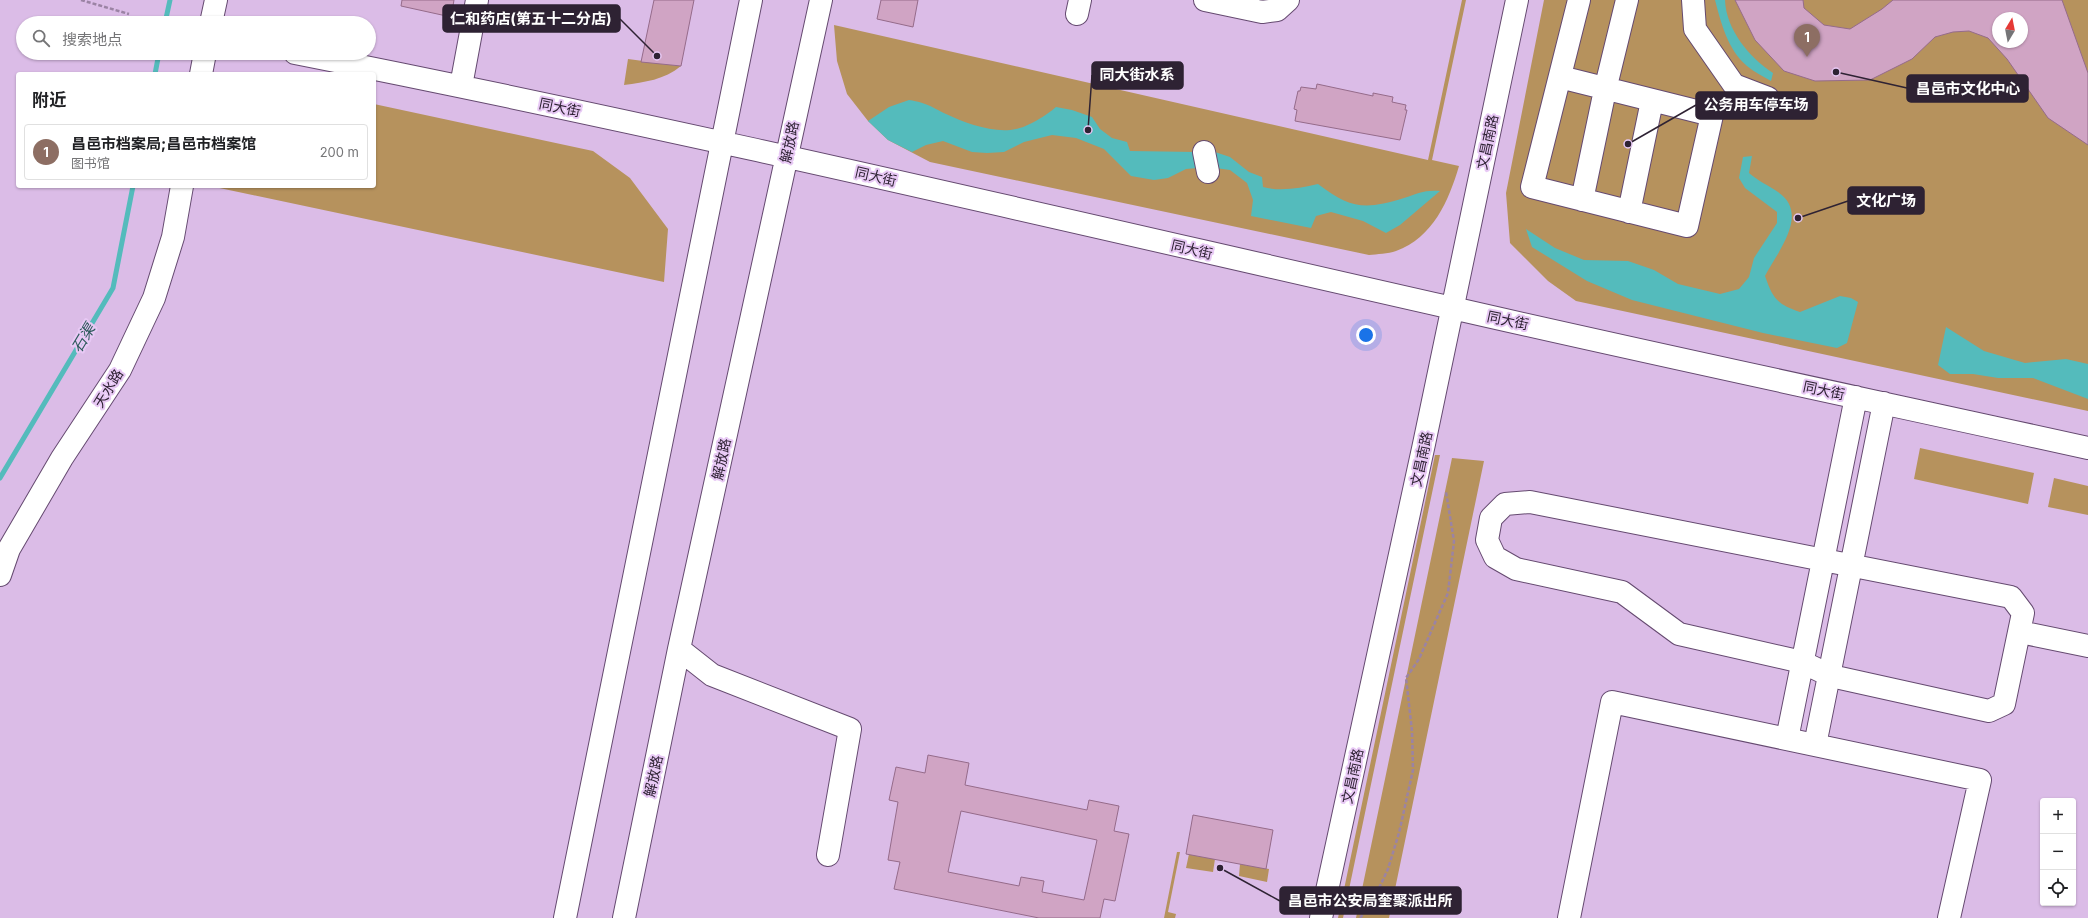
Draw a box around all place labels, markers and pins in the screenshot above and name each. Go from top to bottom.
callout: 仁和药店(第五十二分店) [443,5,620,32]
pin: 1 [1794,24,1820,57]
callout: 同大街水系 [1092,62,1183,89]
callout: 昌邑市文化中心 [1907,75,2028,102]
callout: 公务用车停车场 [1696,92,1817,119]
callout: 文化广场 [1848,187,1924,214]
callout: 昌邑市公安局奎聚派出所 [1280,887,1461,914]

